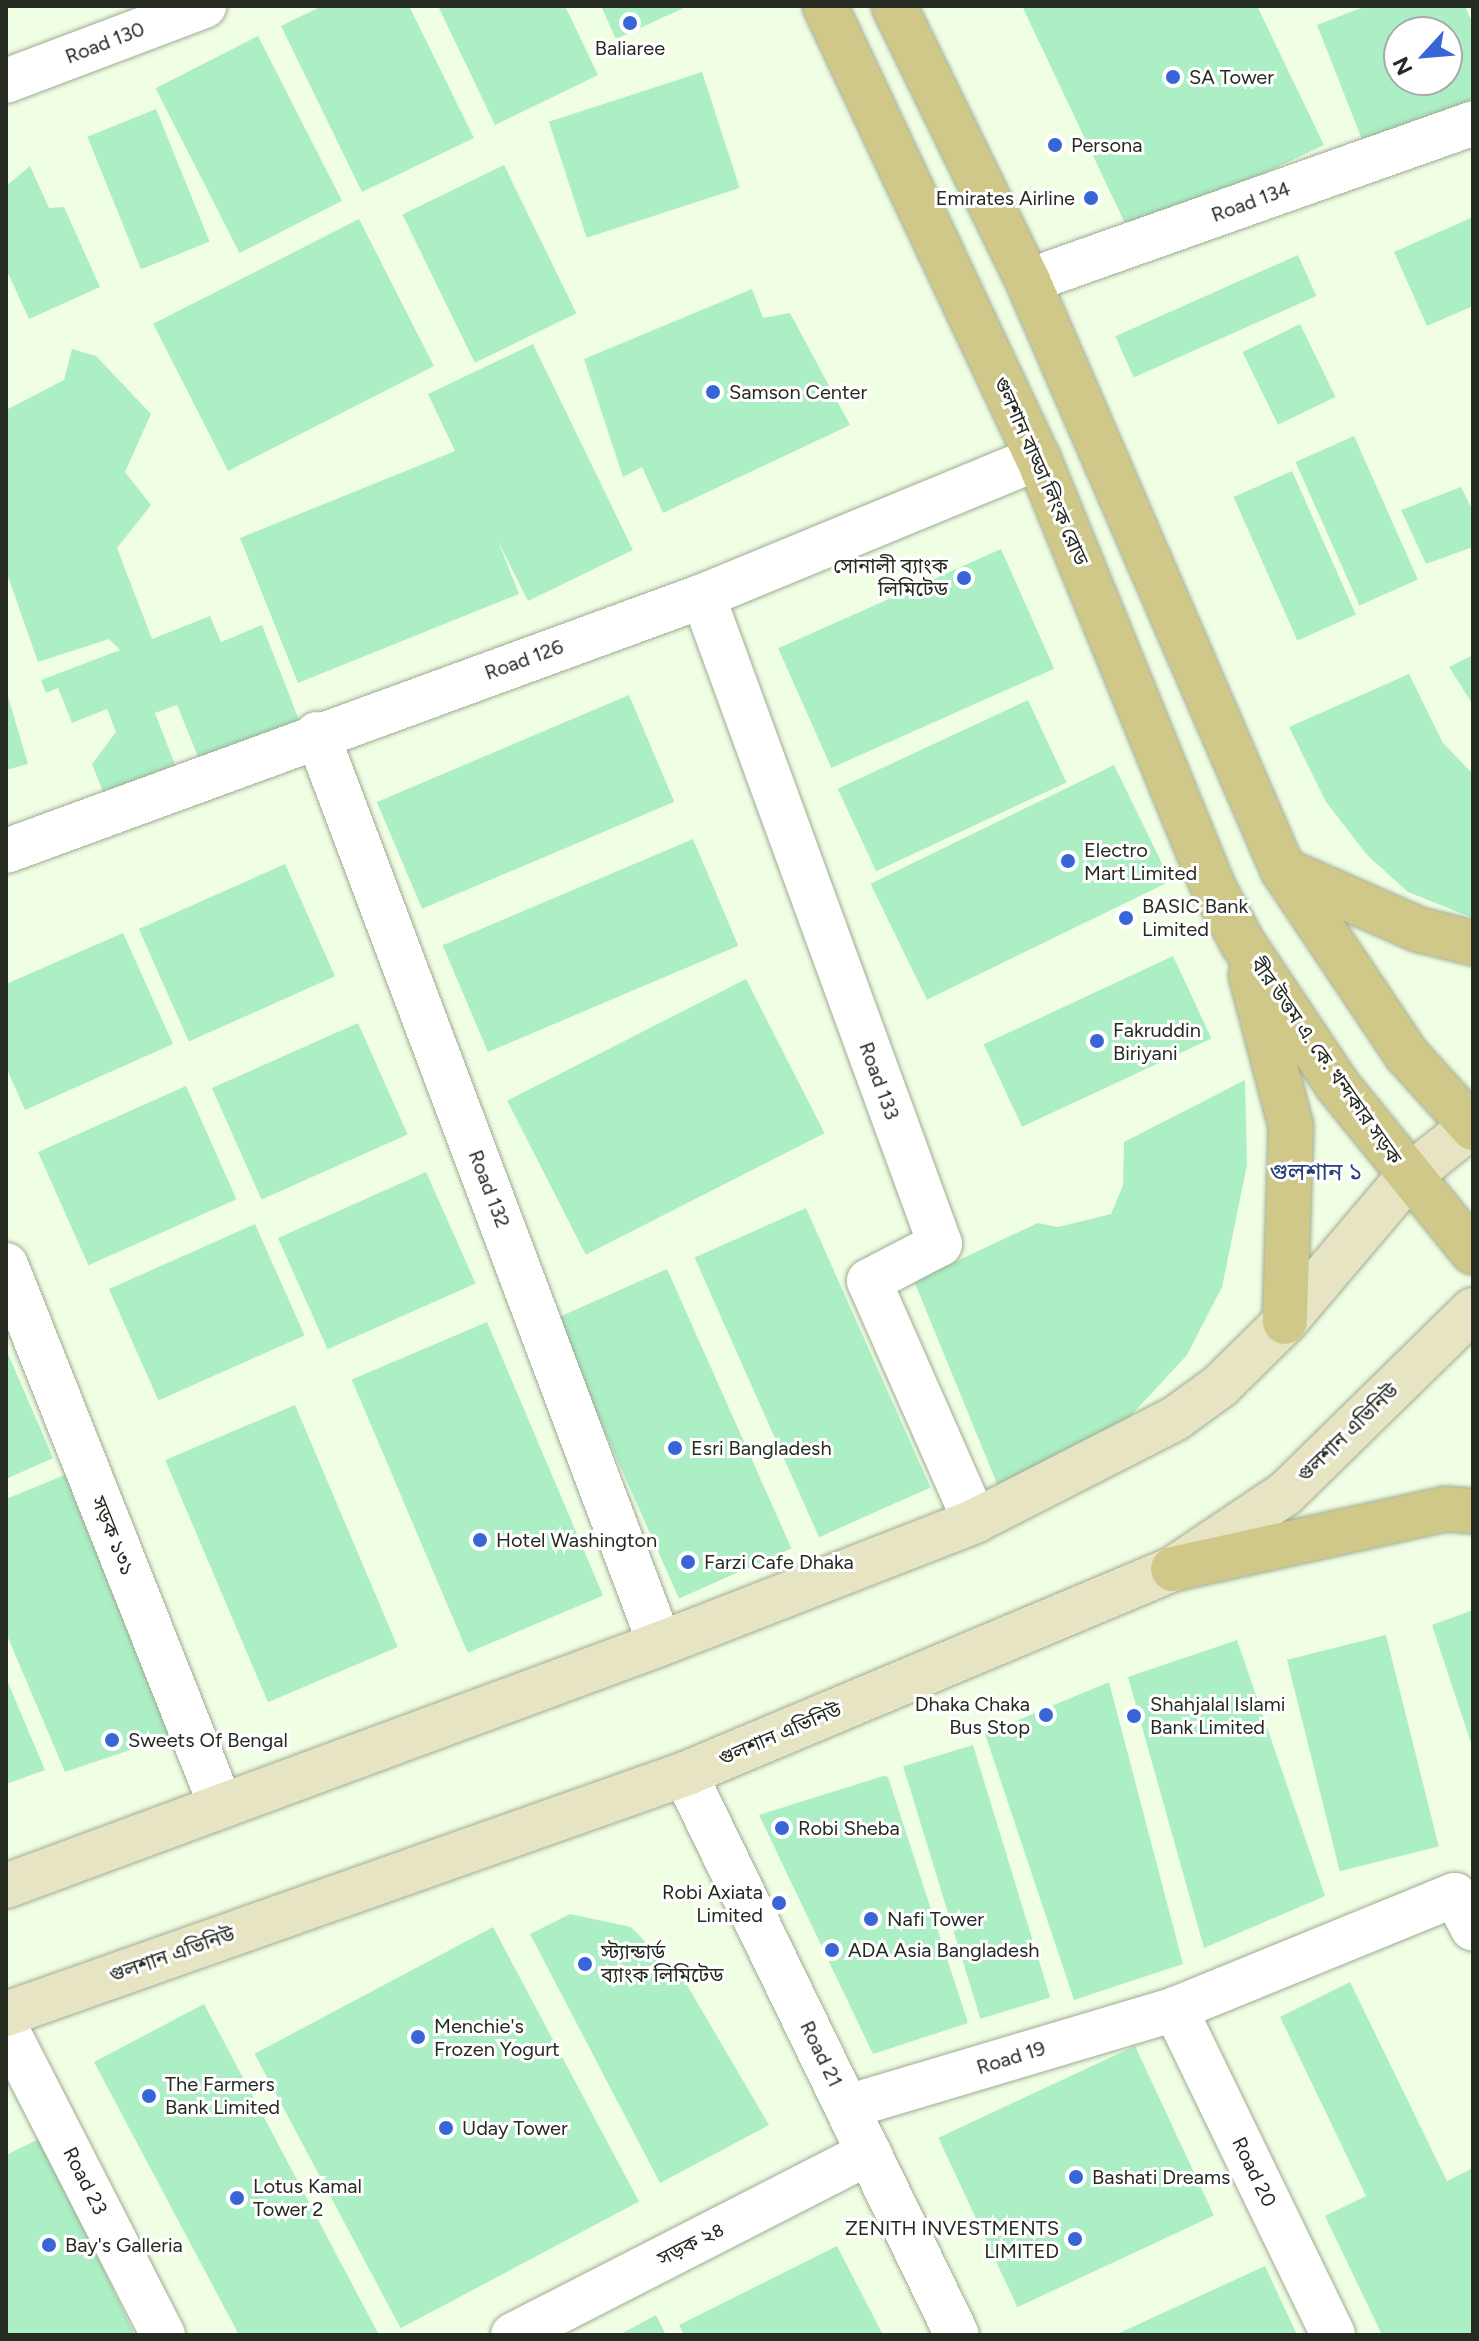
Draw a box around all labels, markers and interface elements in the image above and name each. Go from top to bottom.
marker: Baliaree [621,14,639,32]
north arrow [1383,16,1463,96]
street label: Road 130 [62,17,148,69]
place label: Baliaree [595,36,665,60]
text: N [1387,52,1419,79]
place label: SA Tower [1189,65,1274,89]
marker: SA Tower [1164,68,1182,86]
place label: Persona [1071,133,1142,157]
marker: Persona [1046,136,1064,154]
street label: Road 134 [1208,177,1294,227]
place label: Emirates Airline [936,186,1075,210]
marker: Emirates Airline [1082,189,1100,207]
street label: গুলশান বাড্ডা লিংক রোড [989,373,1093,569]
place label: Samson Center [729,380,867,404]
marker: Samson Center [704,383,722,401]
place label: সোনালী ব্যাংক লিমিটেড [833,554,948,601]
marker: সোনালী ব্যাংক লিমিটেড [955,569,973,587]
street label: Road 126 [481,635,567,685]
place label: Electro Mart Limited [1084,838,1197,885]
marker: Electro Mart Limited [1059,852,1077,870]
place label: BASIC Bank Limited [1142,894,1248,941]
marker: BASIC Bank Limited [1117,909,1135,927]
street label: বীর উত্তম এ. কে. খন্দকার সড়ক [1245,953,1407,1169]
place label: Fakruddin Biriyani [1113,1018,1201,1065]
marker: Fakruddin Biriyani [1088,1032,1106,1050]
street label: Road 133 [854,1039,904,1123]
street label: Road 132 [463,1147,515,1231]
district label: গুলশান ১ [1269,1158,1363,1186]
street label: গুলশান এভিনিউ [1292,1379,1404,1487]
place label: Esri Bangladesh [691,1436,832,1460]
marker: Esri Bangladesh [666,1439,684,1457]
street label: সড়ক ১৩১ [86,1493,140,1579]
place label: Hotel Washington [496,1528,657,1552]
marker: Hotel Washington [471,1531,489,1549]
place label: Farzi Cafe Dhaka [704,1550,854,1574]
marker: Farzi Cafe Dhaka [679,1553,697,1571]
place label: Dhaka Chaka Bus Stop [915,1692,1030,1739]
place label: Shahjalal Islami Bank Limited [1150,1692,1285,1739]
street label: গুলশান এভিনিউ [715,1697,845,1771]
marker: Dhaka Chaka Bus Stop [1037,1706,1055,1724]
marker: Shahjalal Islami Bank Limited [1125,1707,1143,1725]
place label: Sweets Of Bengal [128,1728,288,1752]
marker: Sweets Of Bengal [103,1731,121,1749]
place label: Robi Sheba [798,1816,900,1840]
marker: Robi Sheba [773,1819,791,1837]
place label: Robi Axiata Limited [662,1880,763,1927]
marker: Robi Axiata Limited [770,1894,788,1912]
place label: Nafi Tower [887,1907,984,1931]
marker: Nafi Tower [862,1910,880,1928]
street label: গুলশান এভিনিউ [106,1922,238,1988]
place label: ADA Asia Bangladesh [848,1938,1039,1962]
place label: স্ট্যান্ডার্ড ব্যাংক লিমিটেড [601,1940,723,1987]
marker: ADA Asia Bangladesh [823,1941,841,1959]
marker: স্ট্যান্ডার্ড ব্যাংক লিমিটেড [576,1955,594,1973]
place label: Menchie's Frozen Yogurt [434,2014,560,2061]
street label: Road 21 [795,2017,847,2091]
marker: Menchie's Frozen Yogurt [409,2028,427,2046]
street label: Road 19 [974,2036,1048,2080]
place label: The Farmers Bank Limited [165,2072,280,2119]
marker: The Farmers Bank Limited [140,2087,158,2105]
place label: Uday Tower [462,2116,568,2140]
marker: Uday Tower [437,2119,455,2137]
street label: Road 20 [1227,2133,1281,2211]
street label: Road 23 [58,2143,112,2219]
place label: Bashati Dreams [1092,2165,1230,2189]
marker: Bashati Dreams [1067,2168,1085,2186]
place label: Lotus Kamal Tower 2 [253,2174,362,2221]
marker: Lotus Kamal Tower 2 [228,2189,246,2207]
place label: ZENITH INVESTMENTS LIMITED [845,2216,1059,2263]
street label: সড়ক ২৪ [654,2217,728,2271]
marker: ZENITH INVESTMENTS LIMITED [1066,2230,1084,2248]
place label: Bay's Galleria [65,2233,183,2257]
marker: Bay's Galleria [40,2236,58,2254]

